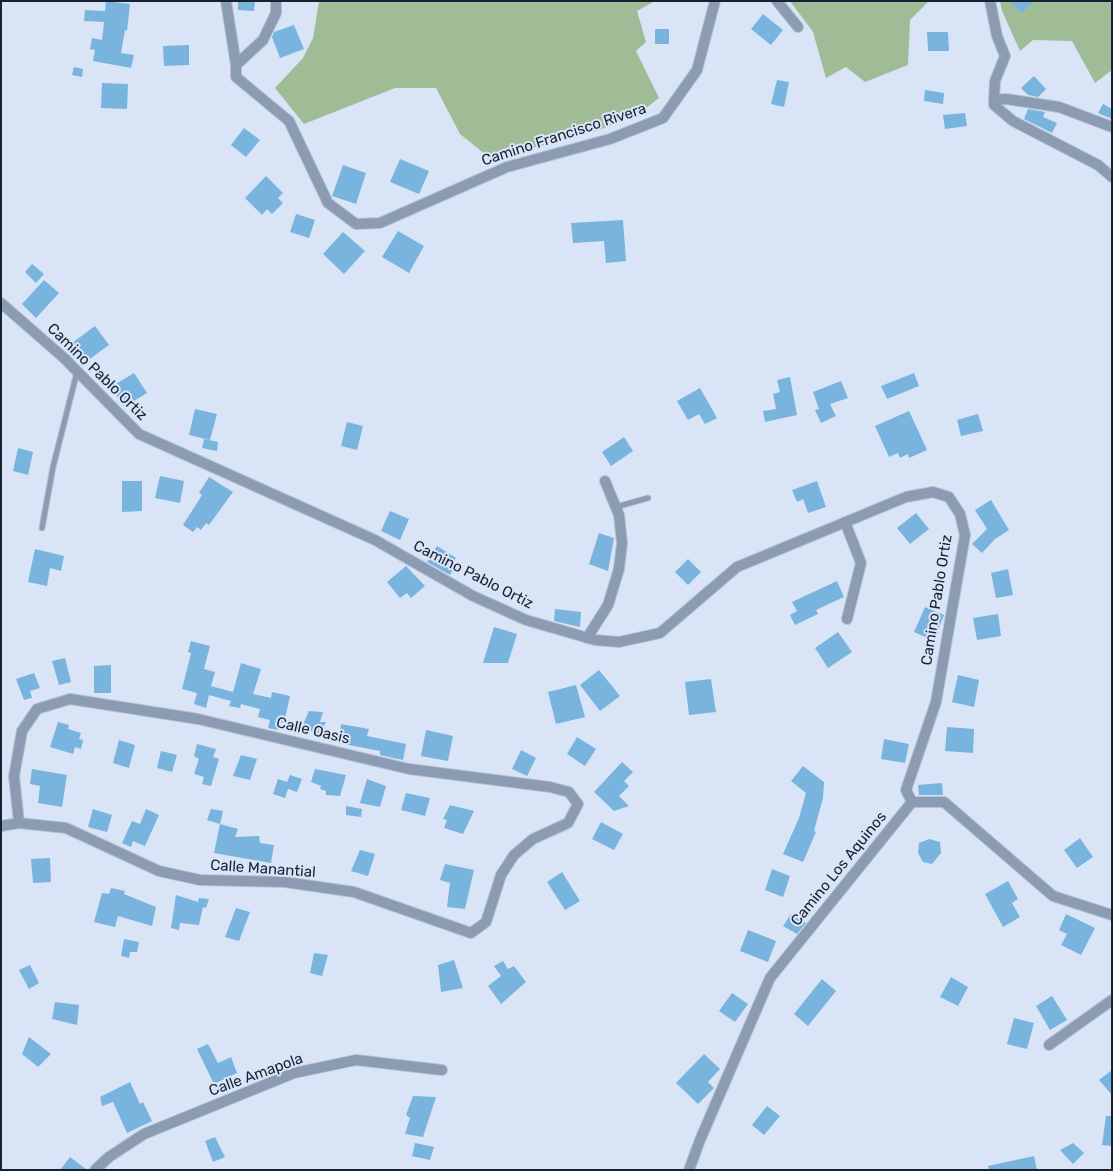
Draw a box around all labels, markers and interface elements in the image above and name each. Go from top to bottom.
street label: Camino Francisco Rivera [479,100,649,170]
street label: Camino Pablo Ortiz [43,320,151,424]
street label: Camino Pablo Ortiz [918,533,956,667]
street label: Camino Pablo Ortiz [410,537,536,613]
street label: Calle Oasis [274,714,352,748]
street label: Camino Los Aquinos [787,808,891,930]
street label: Calle Manantial [210,856,316,882]
street label: Calle Amapola [207,1050,305,1100]

